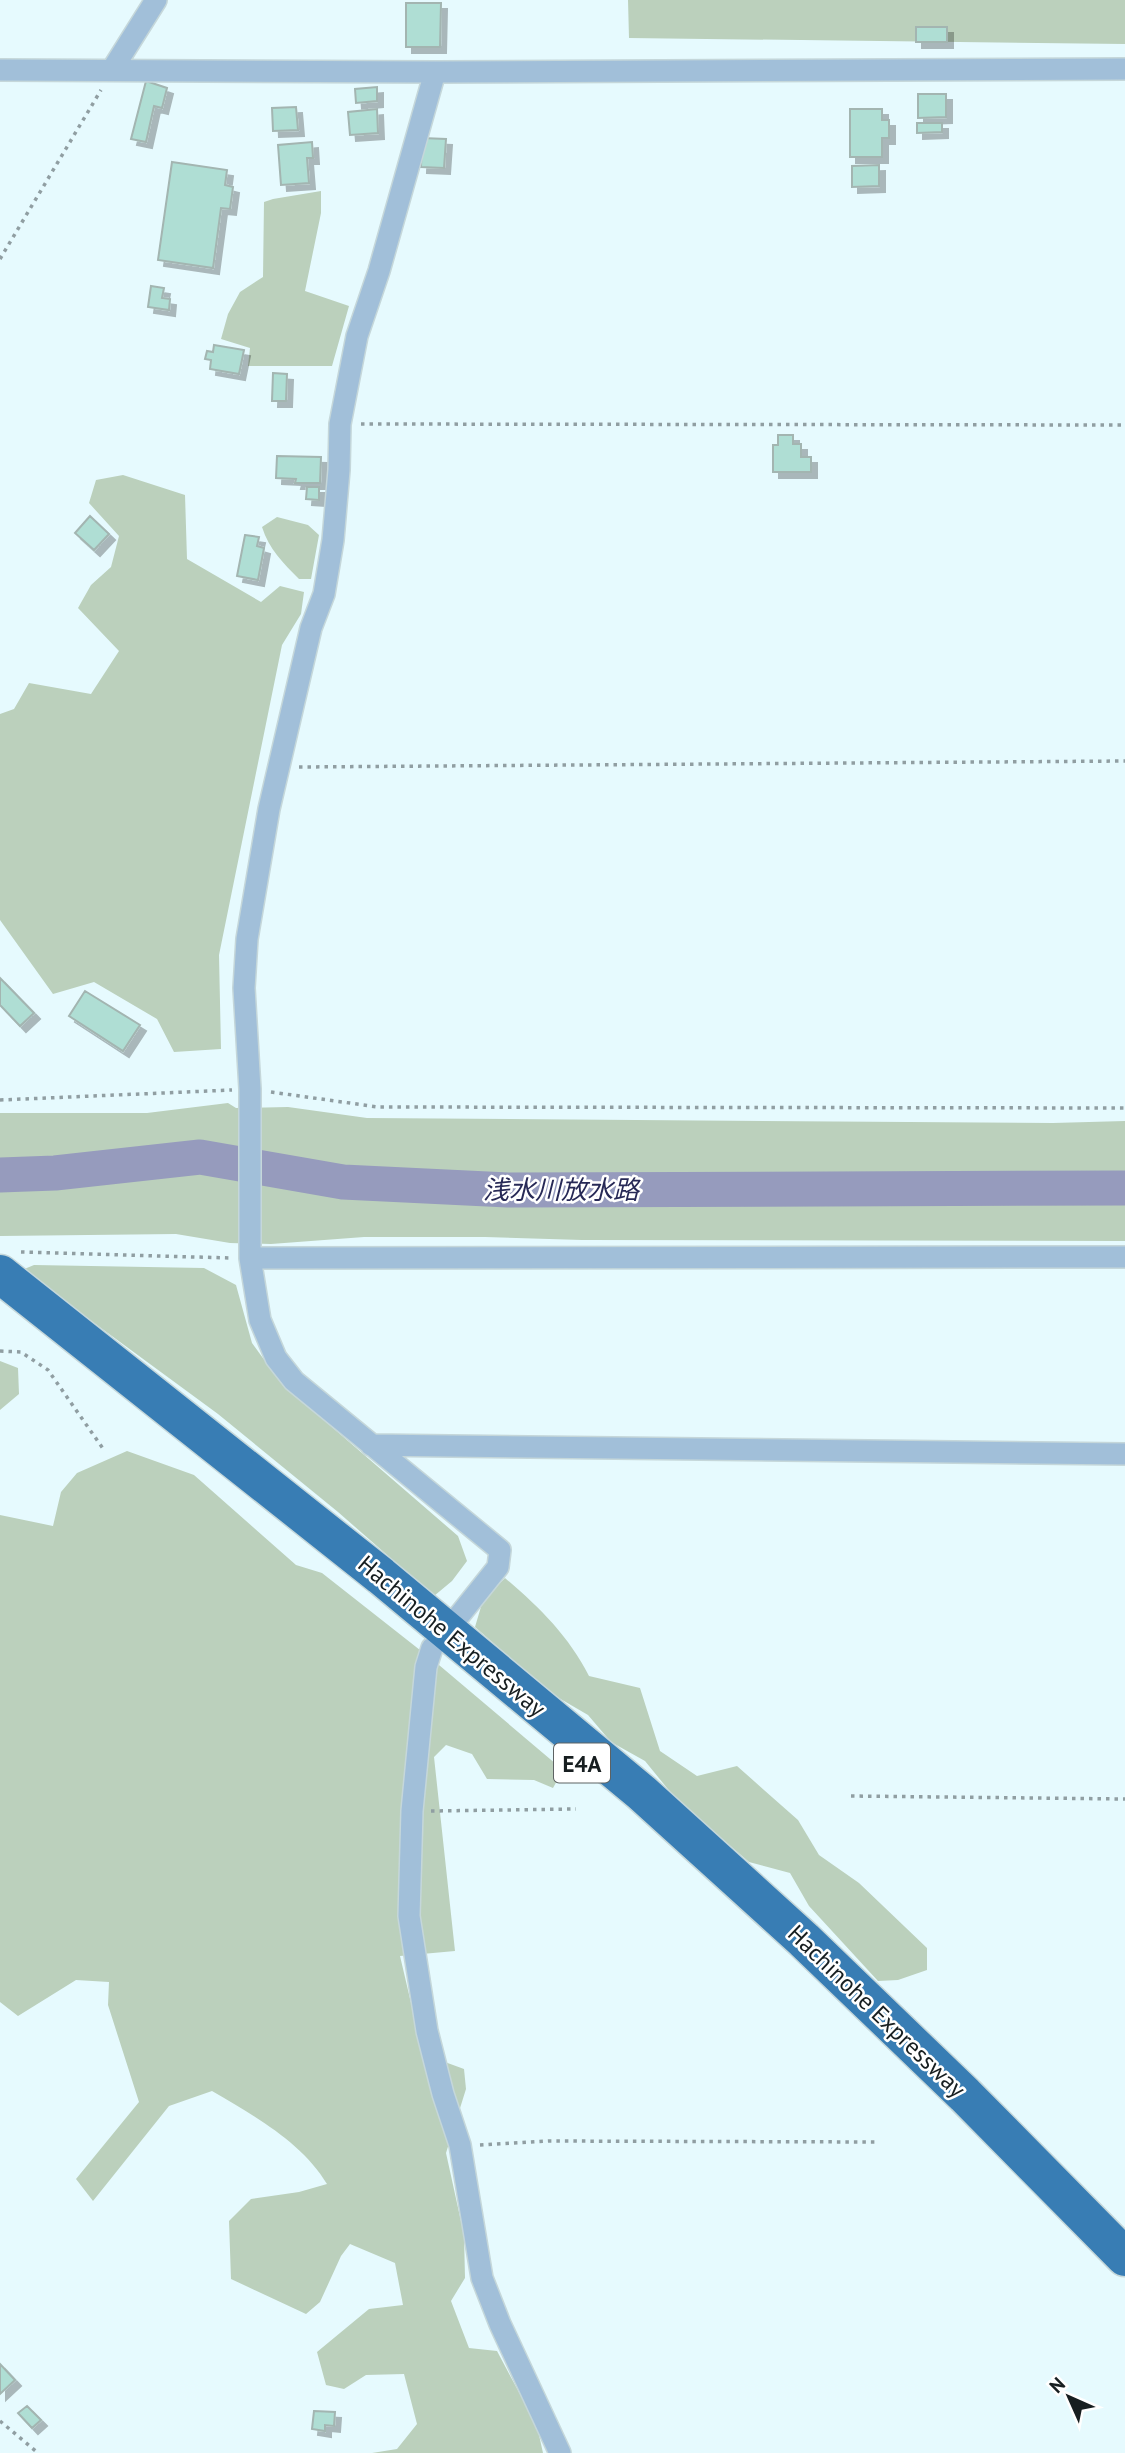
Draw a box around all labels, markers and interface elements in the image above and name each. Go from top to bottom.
water label: 浅水川放水路 [483,1173,641,1206]
street label: Hachinohe Expressway [352,1548,552,1724]
road number: E4A [554,1744,610,1782]
street label: Hachinohe Expressway [781,1918,973,2104]
north arrow [1034,2362,1104,2432]
text: N [1044,2372,1070,2398]

